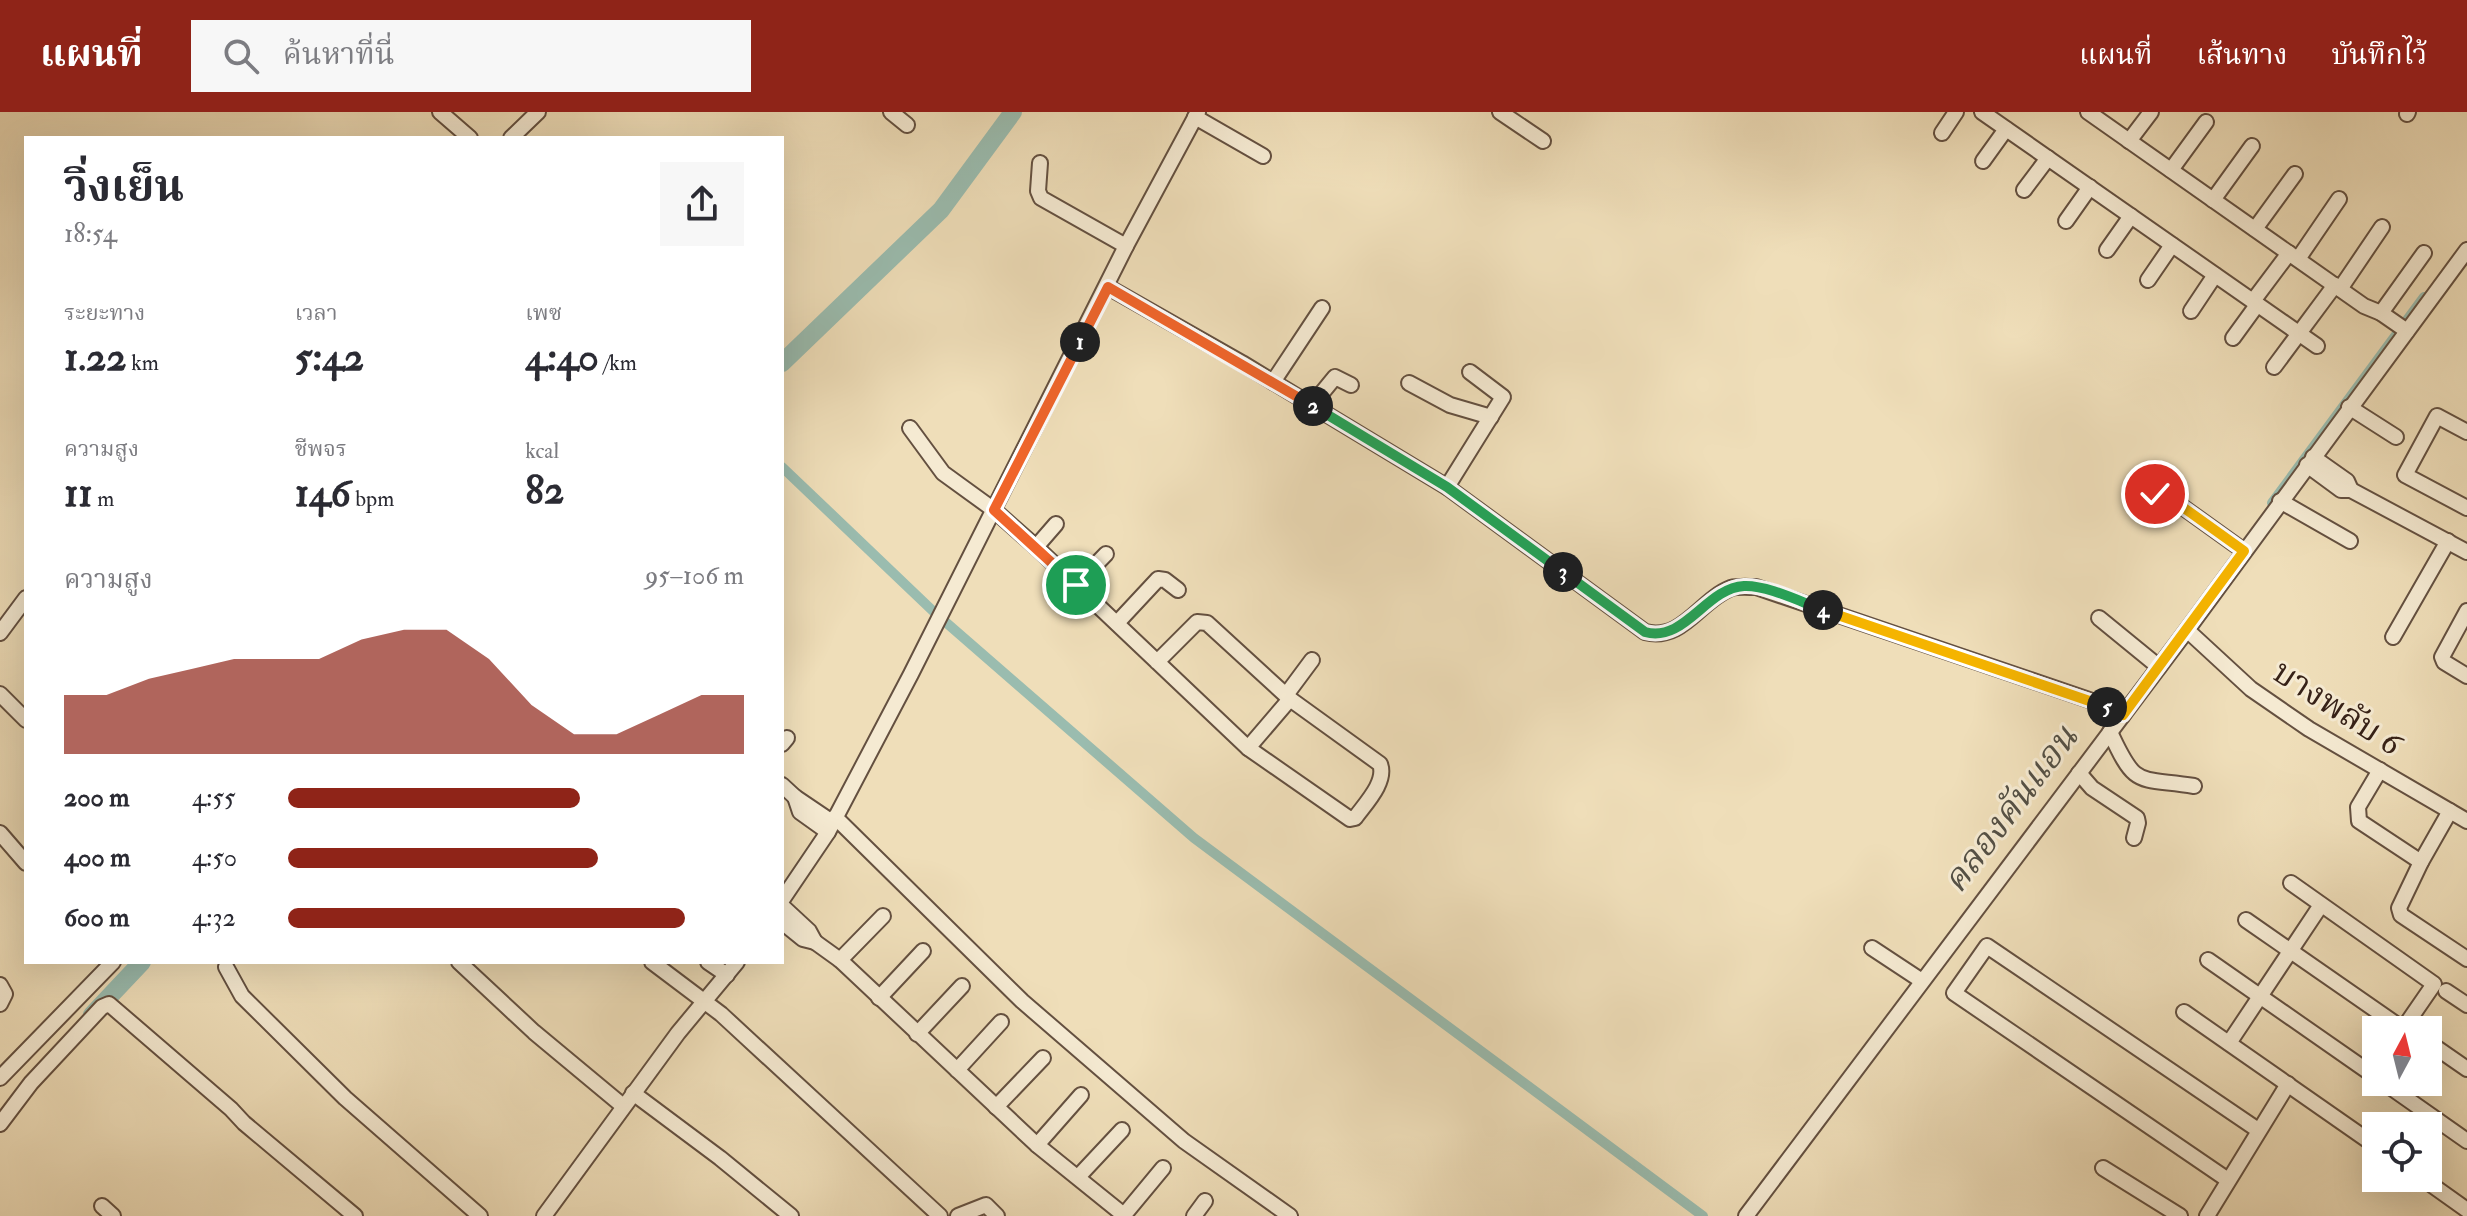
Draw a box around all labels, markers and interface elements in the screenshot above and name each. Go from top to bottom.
search box [191,20,751,92]
text: แผนที่ [40,30,143,78]
icon: search [219,34,263,78]
text: ค้นหาที่นี่ [283,36,395,73]
text: แผนที่ [2079,38,2152,73]
text: เส้นทาง [2196,38,2288,73]
text: บันทึกไว้ [2332,38,2427,73]
text: วิ่งเย็น [64,160,184,215]
button: share [660,162,744,246]
text: 18:54 [64,218,117,250]
text: ระยะทาง [64,299,145,327]
text: เวลา [295,299,338,327]
text: เพซ [525,299,562,327]
pin: 1 [1060,322,1100,362]
text: 1 [1076,328,1084,356]
text: 1.22 [64,332,127,383]
text: 5:42 [295,332,364,383]
text: 4:40 [525,332,599,383]
text: km [127,349,159,377]
text: /km [599,349,637,377]
pin: 2 [1293,386,1333,426]
text: 2 [1307,392,1319,420]
text: ความสูง [64,435,139,463]
text: ชีพจร [295,435,347,463]
text: kcal [525,437,559,465]
pin [2121,460,2189,528]
text: 82 [525,465,564,516]
text: 11 [64,468,93,519]
text: 146 [295,468,351,519]
icon: check [2133,472,2177,516]
text: m [93,485,114,513]
text: bpm [351,485,394,513]
pin [1042,551,1110,619]
pin: 3 [1543,552,1583,592]
text: 3 [1559,558,1567,586]
text: 95–106 m [645,560,744,592]
icon: arrive [1054,563,1098,607]
text: ความสูง [64,564,153,596]
pin: 4 [1803,590,1843,630]
text: 4 [1817,596,1829,624]
street label: บางพลับ 6 [2264,651,2411,767]
pin: 5 [2087,687,2127,727]
text: 5 [2102,693,2112,721]
water label: คลองคันแอน [1933,716,2088,902]
text: 200 m [64,782,129,814]
text: 4:55 [192,782,235,814]
text: 400 m [64,842,130,874]
text: 4:50 [192,842,237,874]
text: 600 m [64,902,129,934]
text: 4:32 [192,902,236,934]
north arrow [2362,1016,2442,1096]
map controls [2362,1016,2442,1192]
button: locate [2362,1112,2442,1192]

